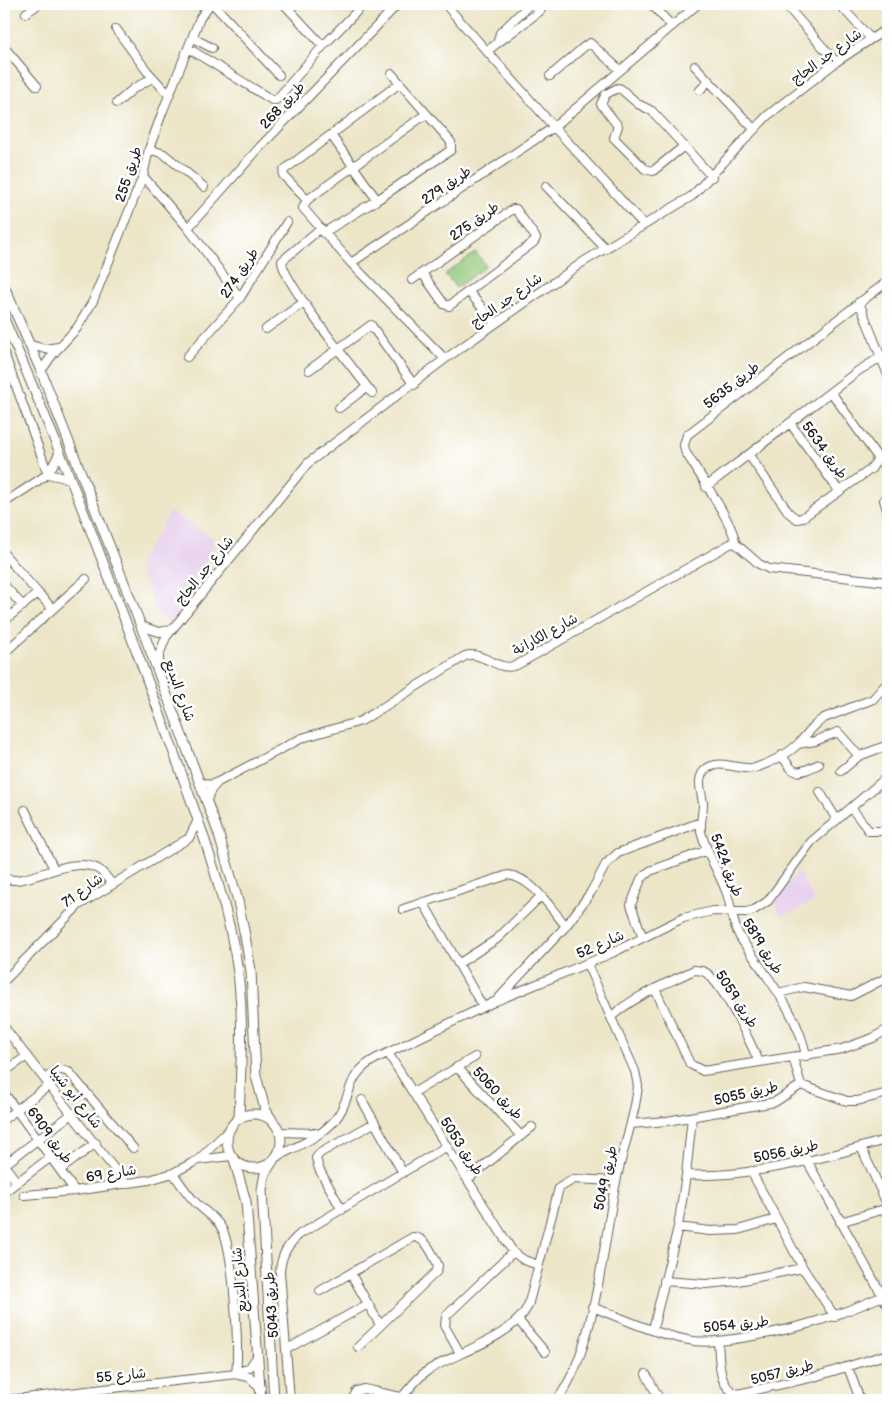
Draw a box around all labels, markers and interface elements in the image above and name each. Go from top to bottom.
street label: شارع جد الحاج [788,25,866,89]
street label: طريق 268 [256,78,308,132]
street label: طريق 255 [112,144,145,204]
street label: طريق 279 [418,163,474,208]
street label: طريق 275 [446,198,502,245]
street label: طريق 274 [216,245,262,302]
street label: شارع جد الحاج [467,270,546,332]
street label: طريق 5635 [700,358,763,413]
street label: طريق 5634 [798,418,851,482]
street label: شارع جد الحاج [172,533,238,609]
street label: شارع الكارانة [510,610,581,660]
street label: شارع البديع [159,657,199,724]
street label: طريق 5424 [707,831,746,899]
street label: شارع 71 [59,870,107,912]
street label: طريق 5819 [739,915,786,977]
street label: شارع 52 [574,926,627,963]
street label: طريق 5059 [712,967,762,1031]
street label: شارع أبو شيبا [45,1063,105,1133]
street label: طريق 5060 [469,1063,526,1123]
street label: طريق 5055 [712,1078,780,1109]
street label: طريق 6909 [23,1104,76,1167]
street label: طريق 5053 [436,1114,487,1179]
street label: طريق 5056 [752,1136,820,1167]
street label: طريق 5049 [590,1144,621,1212]
street label: شارع 69 [85,1161,138,1187]
street label: شارع البديع [228,1247,253,1313]
street label: طريق 5043 [261,1271,282,1339]
street label: طريق 5054 [702,1313,770,1336]
street label: طريق 5057 [749,1356,815,1389]
street label: شارع 55 [95,1364,147,1388]

